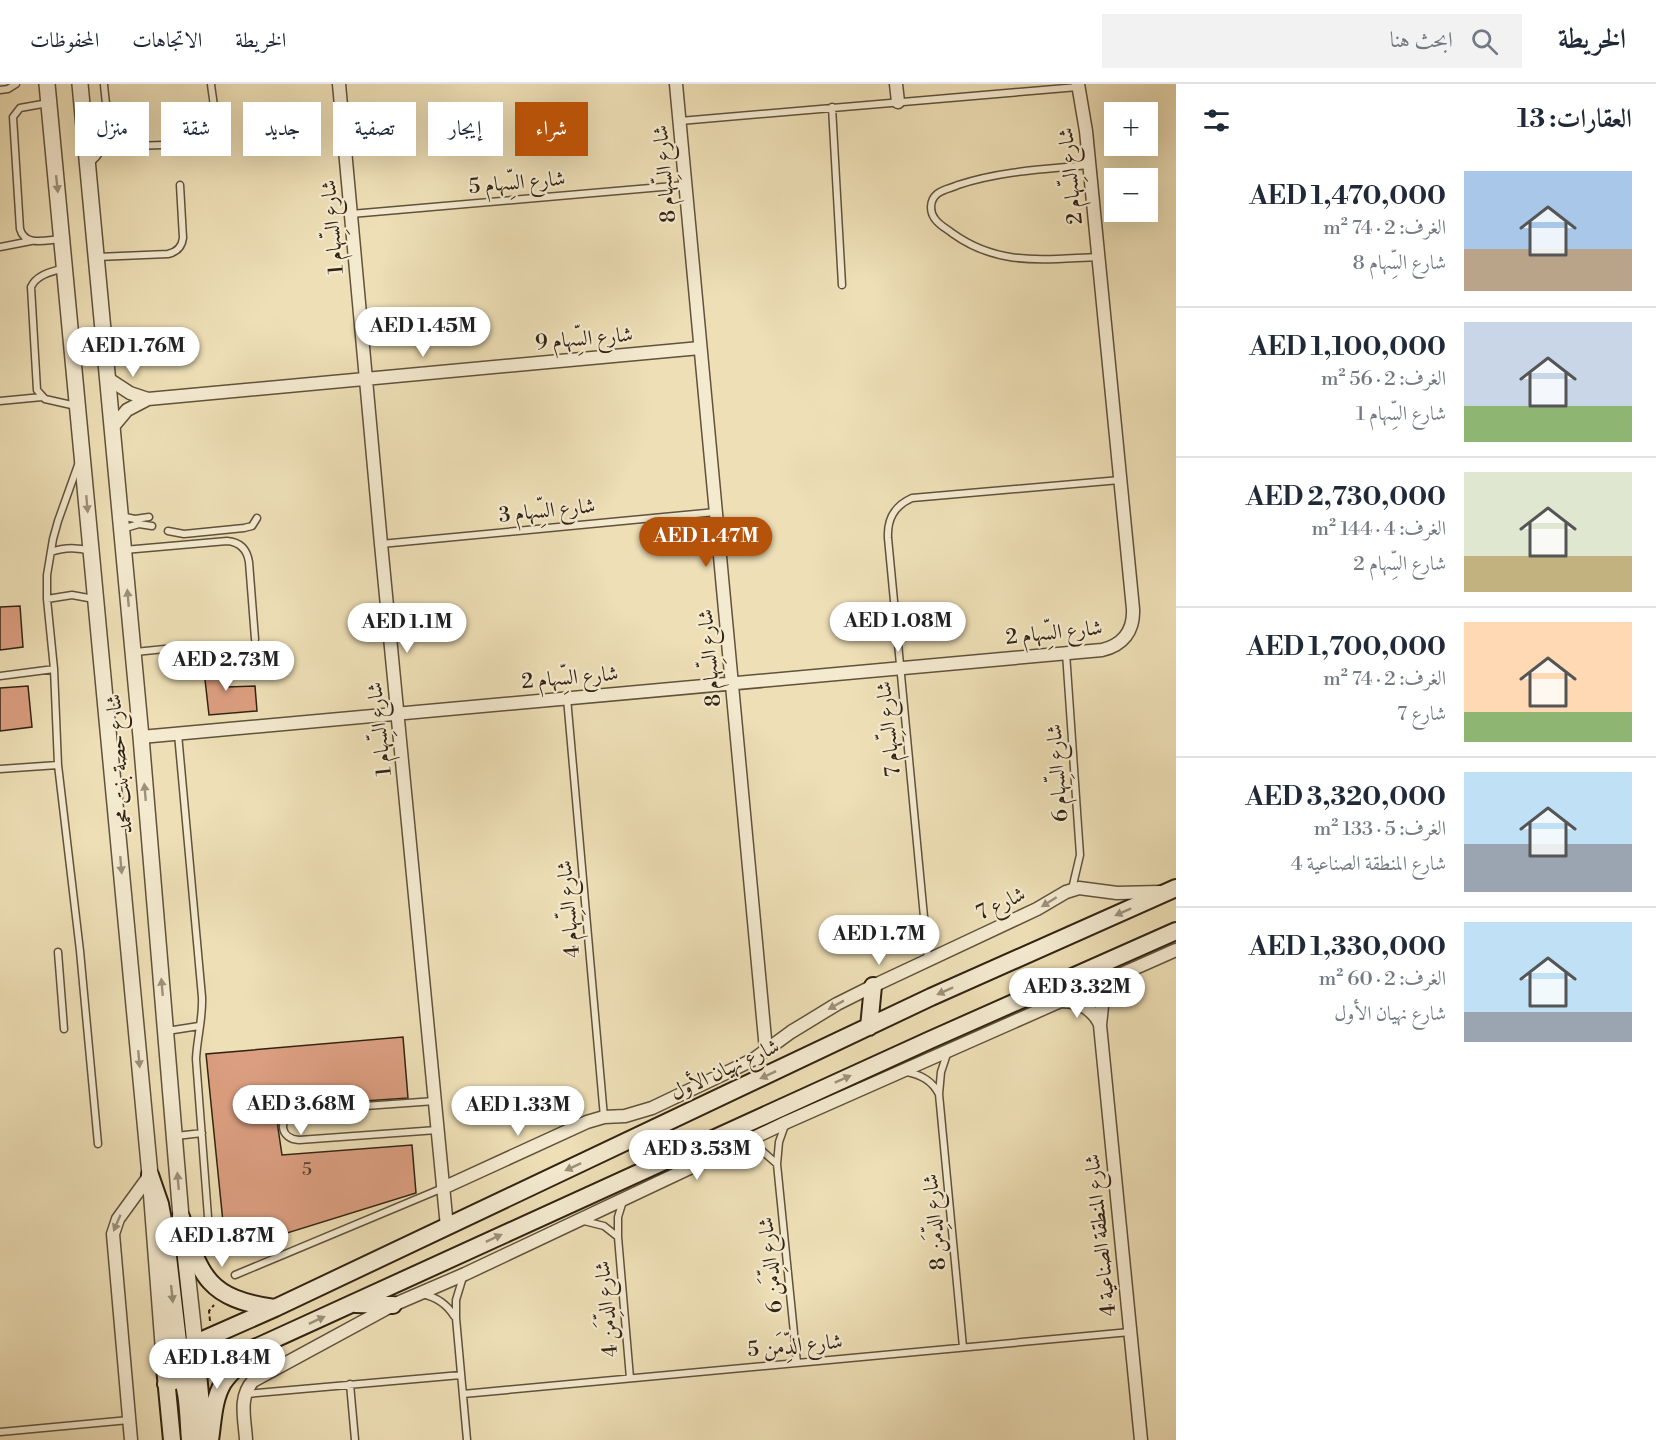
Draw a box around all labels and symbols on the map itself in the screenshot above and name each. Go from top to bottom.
street label: شارع السِّهام 8 [645,124,686,224]
street label: شارع السِّهام 2 [1050,126,1093,226]
street label: شارع السِّهام 5 [467,163,567,204]
one-way arrow [52,175,62,194]
street label: شارع السِّهام 1 [313,179,354,275]
pin: AED 1.45M [354,307,492,358]
street label: شارع السِّهام 9 [534,319,634,360]
pin: AED 1.76M [64,327,202,378]
street label: شارع السِّهام 3 [497,490,597,533]
one-way arrow [82,494,92,513]
pin: AED 1.47M [637,517,775,568]
one-way arrow [123,589,133,608]
pin: AED 1.08M [829,602,967,653]
pin: AED 1.1M [345,603,469,654]
street label: شارع السِّهام 8 [690,608,731,708]
street label: شارع السِّهام 2 [1004,612,1104,655]
pin: AED 2.73M [157,641,295,692]
street label: شارع السِّهام 2 [520,658,620,699]
street label: شارع السِّهام 1 [359,680,402,778]
street label: شارع السِّهام 7 [868,680,911,778]
street label: شارع حصة بنت محمد [101,693,143,835]
street label: شارع السِّهام 6 [1039,723,1078,823]
one-way arrow [141,783,150,802]
one-way arrow [116,856,126,875]
street label: شارع السِّهام 4 [549,859,590,959]
street label: شارع 7 [972,881,1031,930]
one-way arrow [1041,896,1057,907]
one-way arrow [1113,907,1131,917]
pin: AED 1.7M [817,915,941,966]
pin: AED 3.32M [1008,968,1146,1019]
one-way arrow [157,977,167,996]
one-way arrow [936,987,953,996]
one-way arrow [827,1000,844,1010]
street label: شارع نهيان الأول [665,1031,785,1110]
one-way arrow [134,1050,144,1069]
one-way arrow [760,1070,777,1079]
one-way arrow [835,1075,852,1084]
pin: AED 3.68M [232,1085,370,1136]
pin: AED 1.33M [449,1086,587,1137]
pin: AED 3.53M [628,1130,766,1181]
street label: شارع المنطقة الصناعية 4 [1080,1152,1126,1317]
house number: 5 [302,1158,312,1181]
one-way arrow [565,1163,582,1172]
one-way arrow [173,1172,183,1191]
street label: شارع الدِّمَن 8 [915,1172,956,1272]
one-way arrow [113,1214,122,1231]
street label: شارع الدِّمَن 6 [750,1215,793,1315]
pin: AED 1.87M [153,1217,291,1268]
one-way arrow [485,1234,502,1243]
street label: شارع الدِّمَن 4 [587,1259,628,1358]
one-way arrow [167,1284,177,1303]
one-way arrow [308,1315,325,1324]
street label: شارع الدِّمَن 5 [746,1326,844,1367]
pin: AED 1.84M [148,1339,286,1390]

